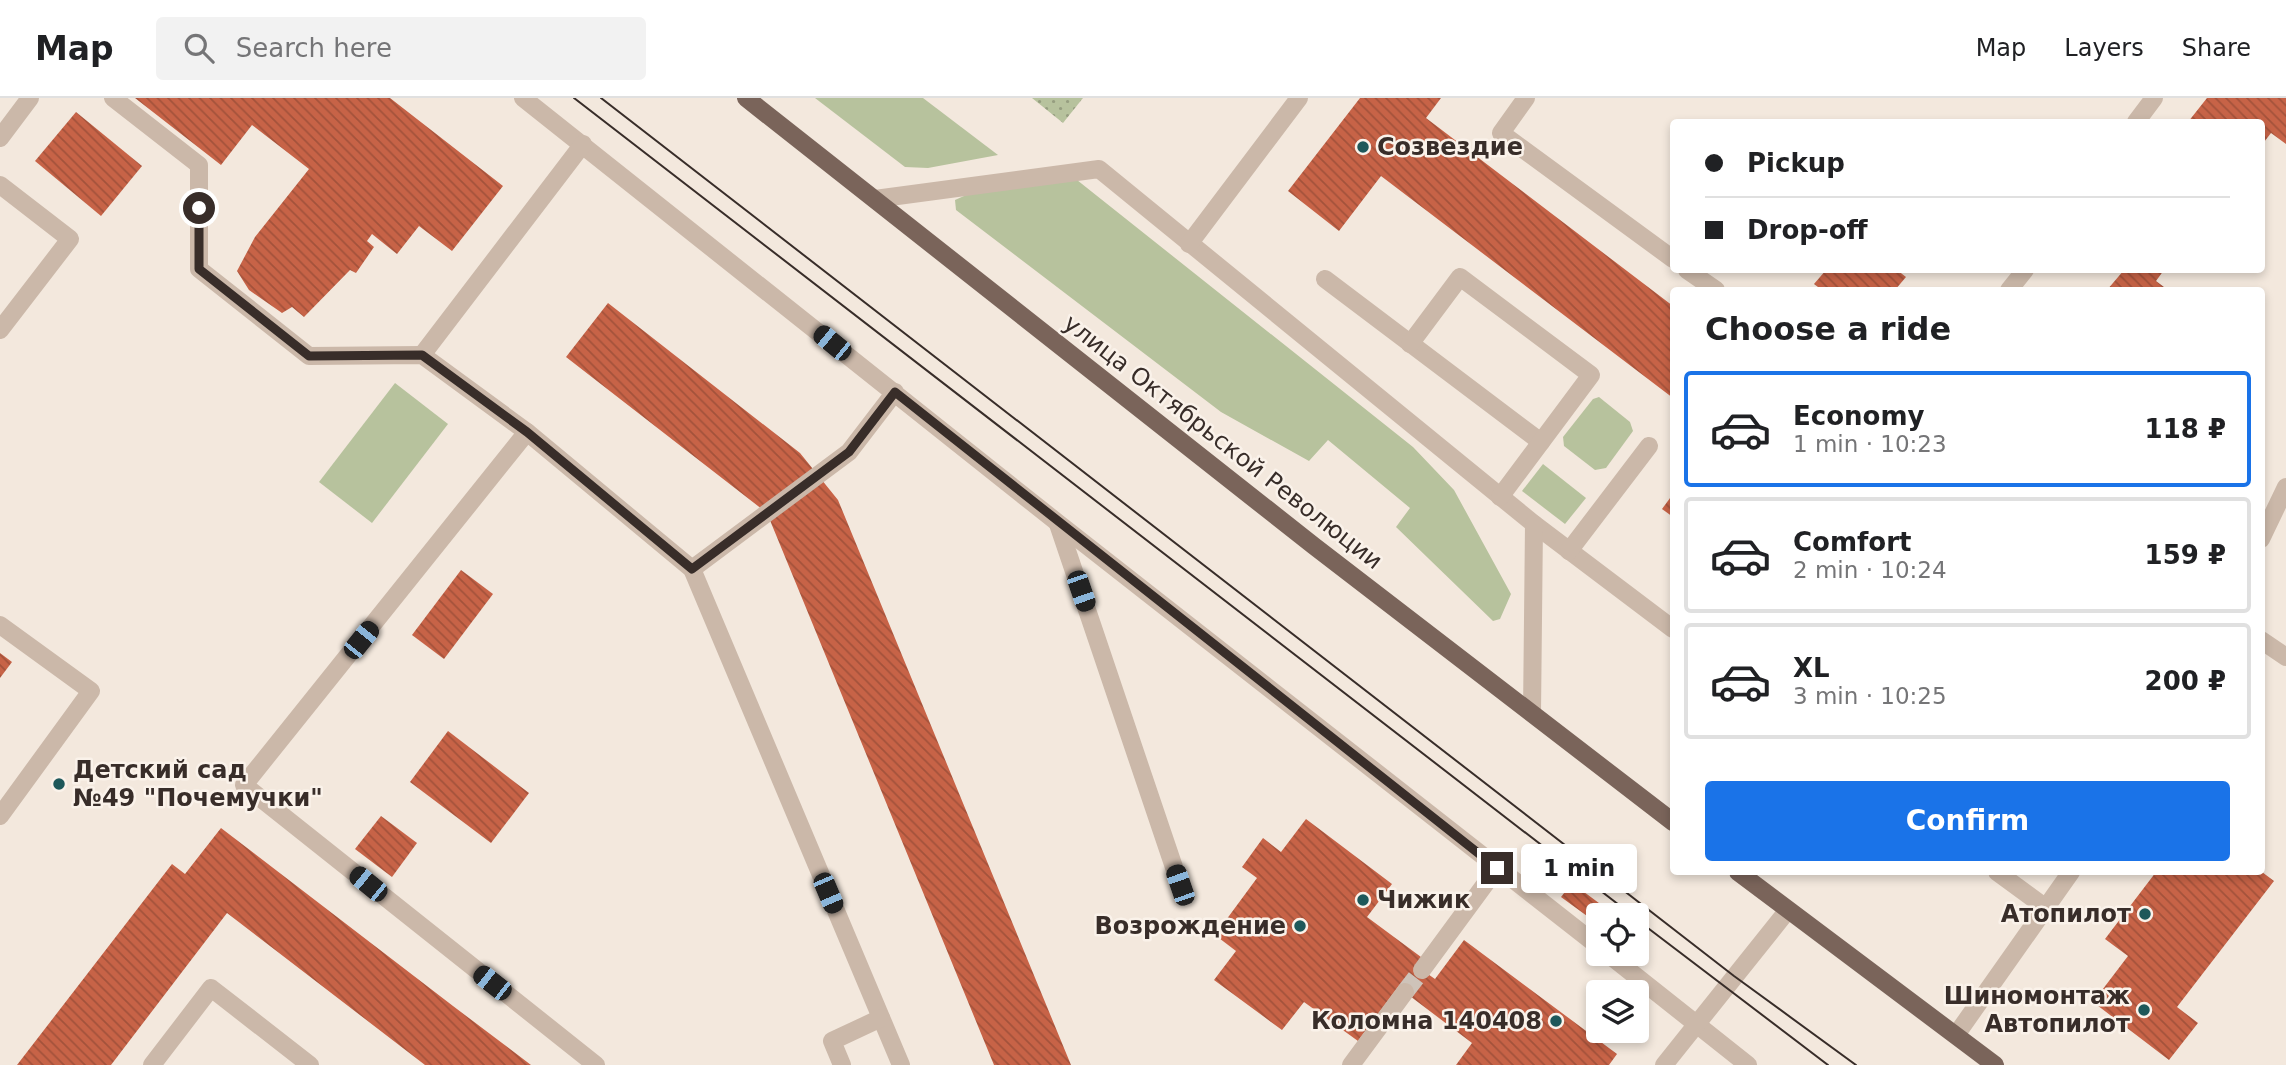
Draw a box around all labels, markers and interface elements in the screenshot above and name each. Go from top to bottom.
search box [156,17,646,80]
text: Map [35,29,114,68]
icon: search [180,29,218,67]
text: Search here [236,33,392,63]
text: Map [1976,34,2026,62]
text: Layers [2064,34,2144,62]
text: Share [2182,34,2251,62]
place label: Созвездие [1377,133,1523,161]
marker: Созвездие [1355,139,1371,155]
text: Pickup [1747,148,1845,178]
route start [183,192,215,224]
text: Drop-off [1747,215,1868,245]
street label: улица Октябрьской Революции [1058,309,1388,575]
text: Choose a ride [1705,310,1951,348]
car [810,322,855,364]
icon: car [1709,398,1772,461]
text: Economy [1793,401,1924,431]
text: 118 ₽ [2145,414,2226,444]
text: 1 min · 10:23 [1793,431,1947,457]
icon: car [1709,524,1772,587]
text: Comfort [1793,527,1911,557]
text: 159 ₽ [2145,540,2226,570]
text: 2 min · 10:24 [1793,557,1947,583]
car [1065,568,1098,614]
car [340,617,383,663]
icon: car [1709,650,1772,713]
text: XL [1793,653,1830,683]
text: 200 ₽ [2145,666,2226,696]
text: 3 min · 10:25 [1793,683,1947,709]
place label: Детский сад №49 "Почемучки" [73,756,323,812]
marker: Детский сад №49 "Почемучки" [51,776,67,792]
button: Confirm [1705,781,2230,861]
callout: 1 min [1522,844,1637,892]
route end [1481,852,1513,884]
text: 1 min [1543,855,1615,881]
car [1164,862,1197,908]
car [346,863,391,905]
car [811,870,846,916]
place label: Чижик [1377,886,1470,914]
marker: Чижик [1355,892,1371,908]
place label: Атопилот [2001,900,2131,928]
map controls [1586,903,1649,1043]
button: locate [1586,903,1649,966]
marker: Атопилот [2137,906,2153,922]
place label: Возрождение [1094,912,1286,940]
marker: Возрождение [1292,918,1308,934]
car [469,962,516,1004]
button: layers [1586,980,1649,1043]
place label: Шиномонтаж Автопилот [1944,982,2130,1038]
marker: Шиномонтаж Автопилот [2136,1002,2152,1018]
place label: Коломна 140408 [1311,1007,1542,1035]
marker: Коломна 140408 [1548,1013,1564,1029]

